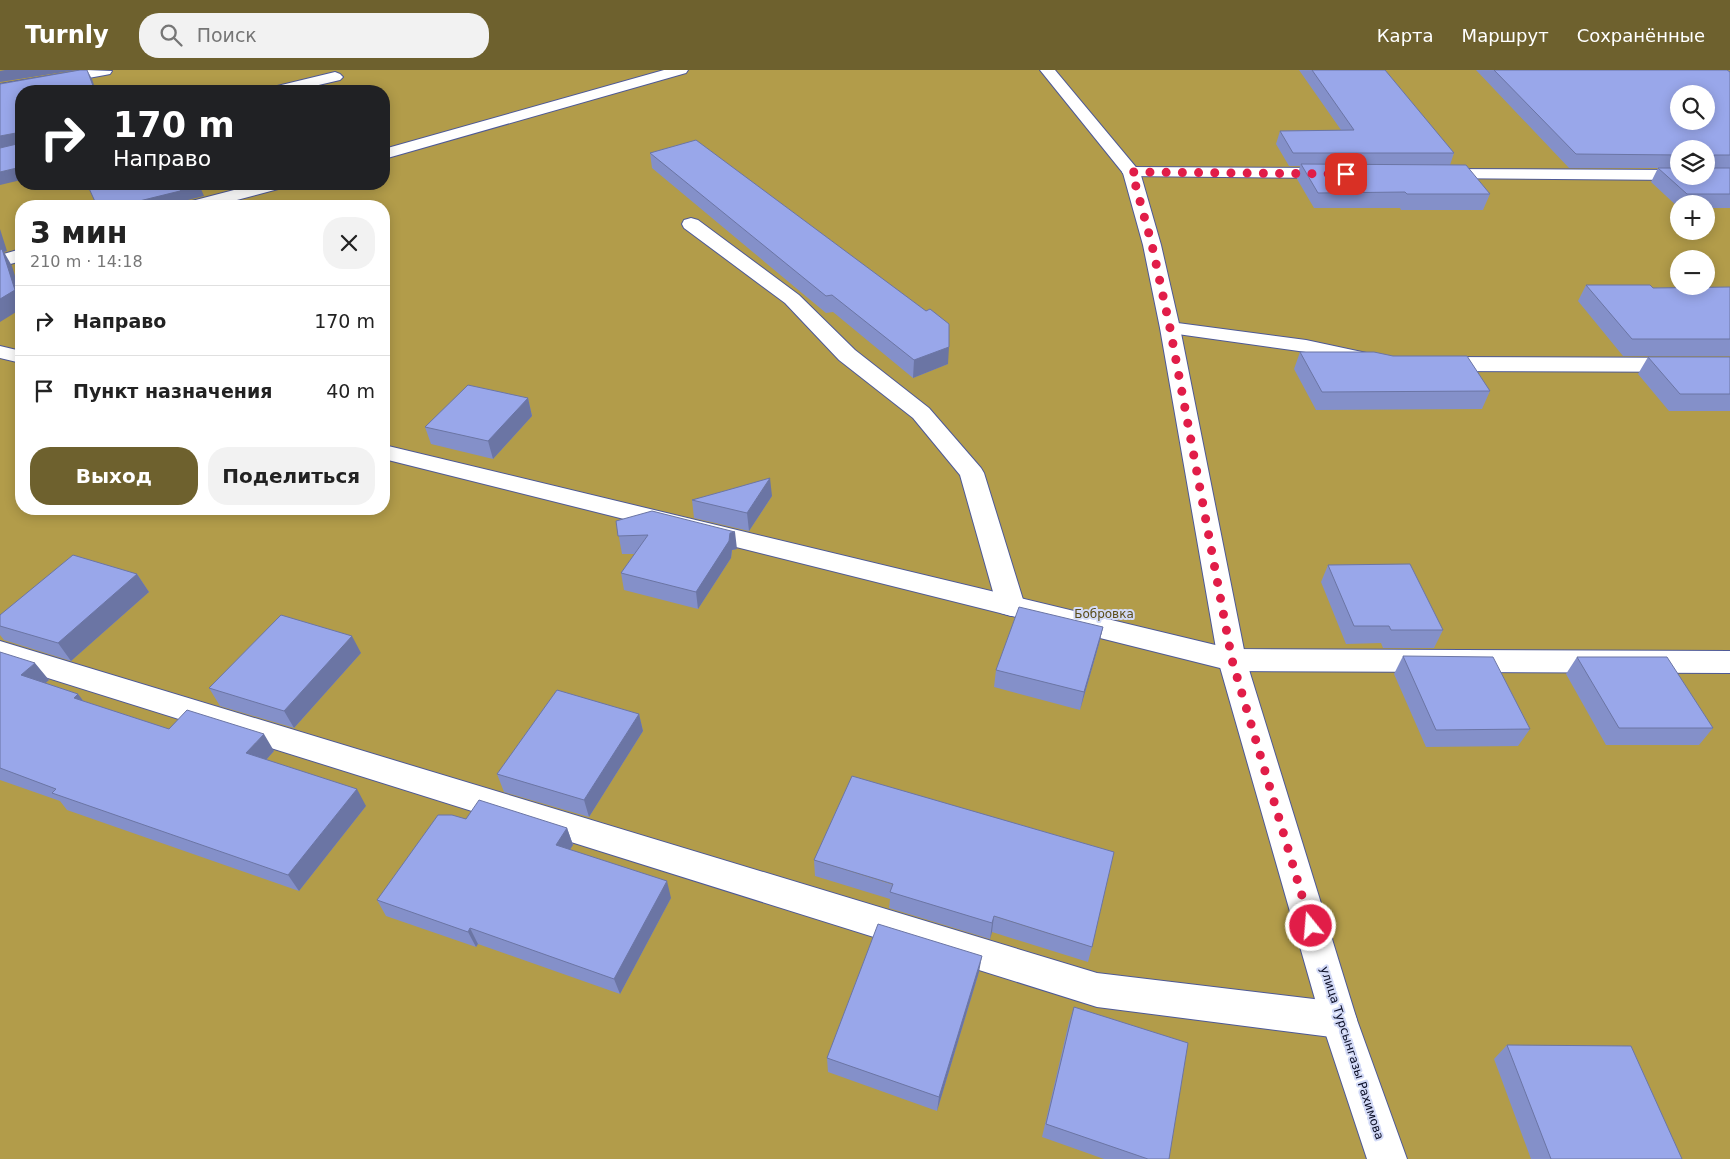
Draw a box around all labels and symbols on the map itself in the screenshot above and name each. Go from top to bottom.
pin [1325,153,1367,195]
park label: Бобровка [1074,607,1134,621]
position arrow [1284,899,1336,951]
street label: улица Турсынгазы Рахимова [1317,965,1387,1141]

